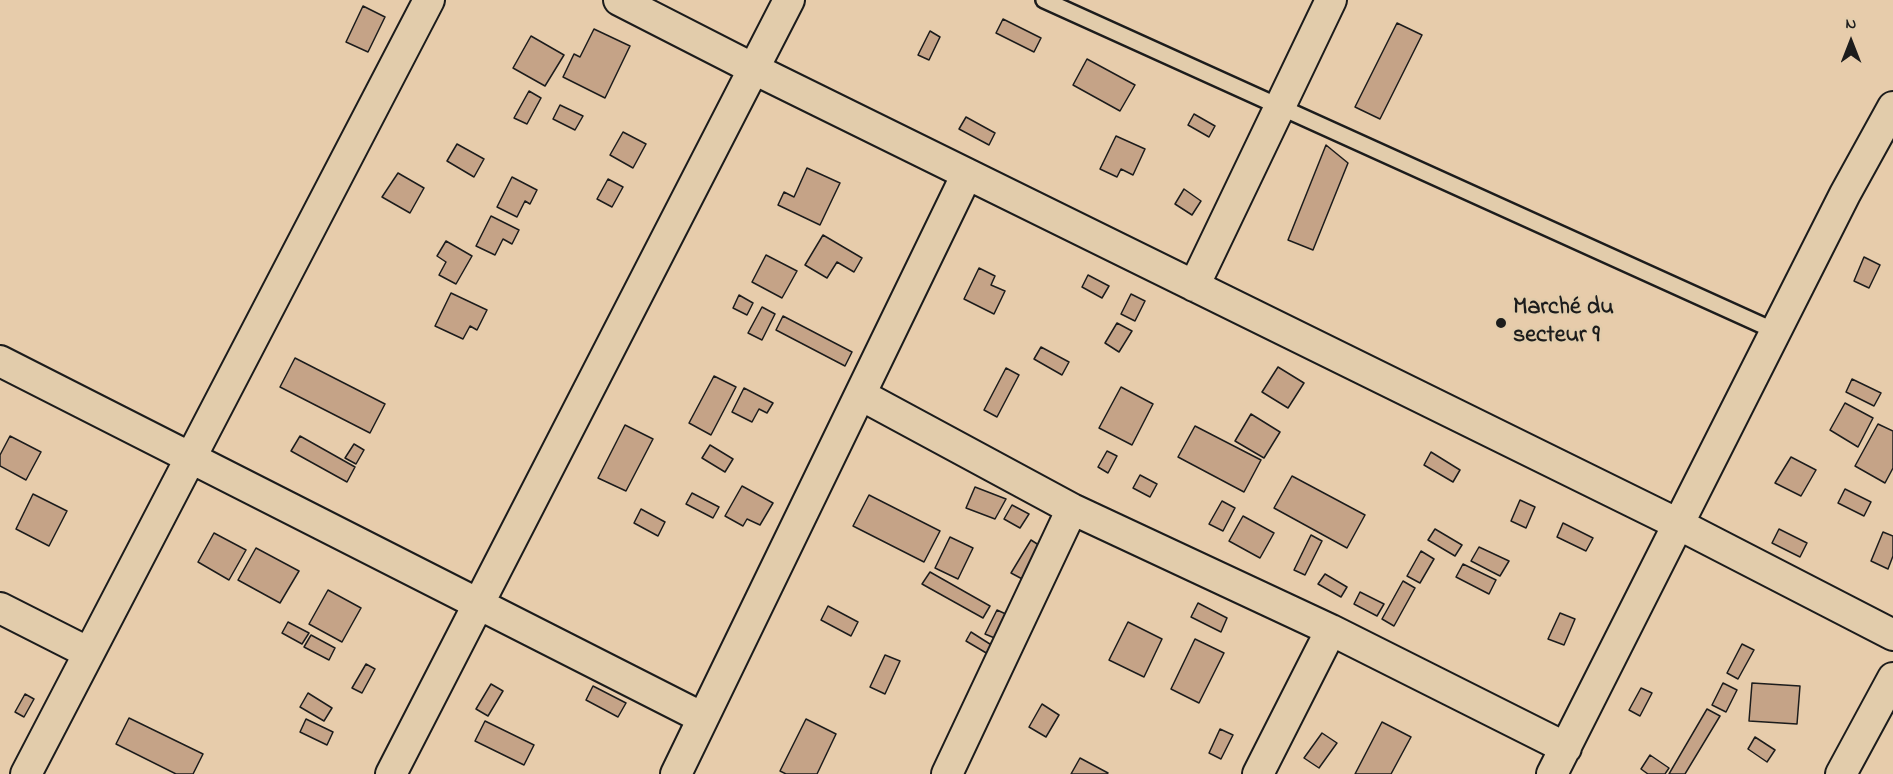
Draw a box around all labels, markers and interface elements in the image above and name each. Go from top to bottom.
north arrow [1821,12,1881,72]
text: N [1846,12,1856,36]
place label: Marché du secteur 9 [1513,295,1614,351]
marker: Marché du secteur 9 [1494,316,1508,330]

